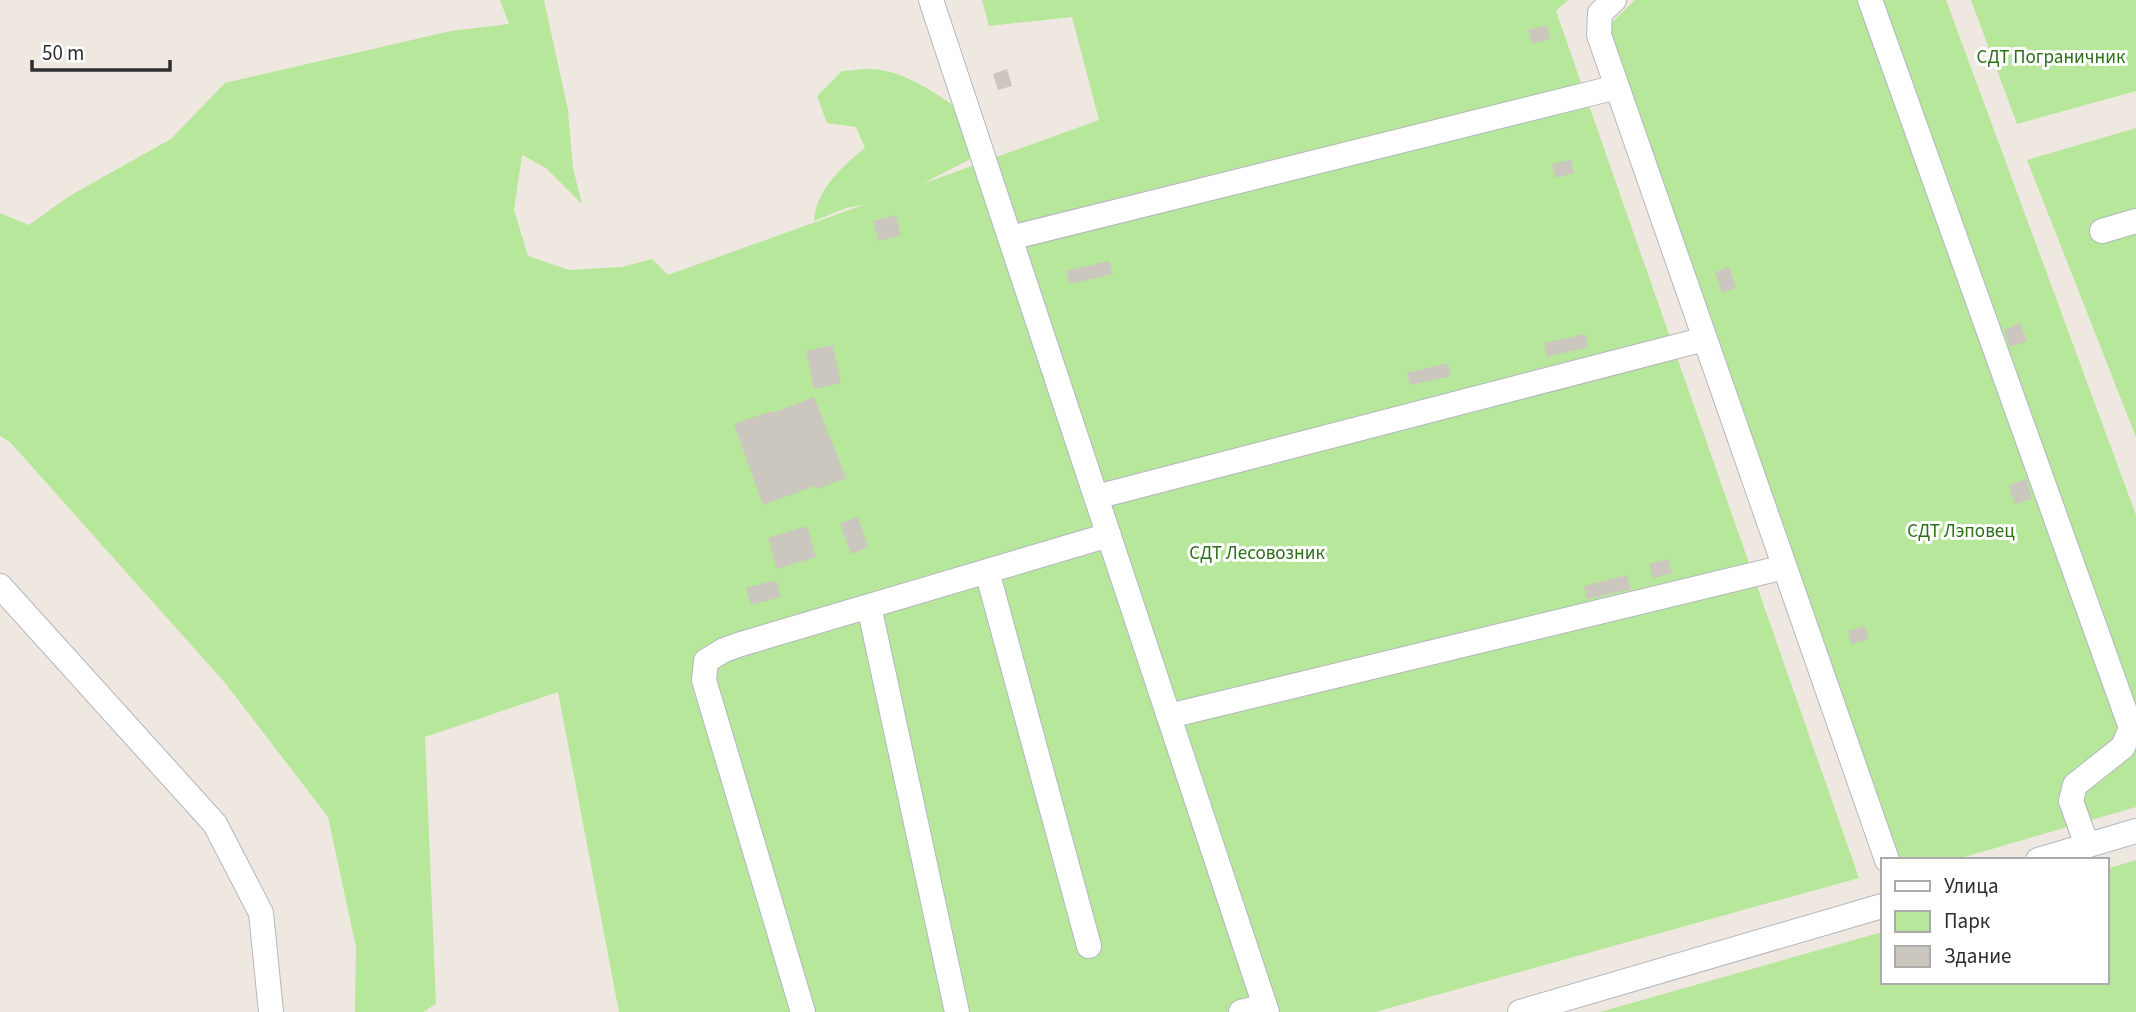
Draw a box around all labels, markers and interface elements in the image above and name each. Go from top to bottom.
scale bar [32,28,170,72]
text: 50 m [42,38,84,68]
park label: СДТ Пограничник [1977,44,2126,71]
park label: СДТ Лэповец [1907,518,2015,545]
park label: СДТ Лесовозник [1189,540,1325,567]
legend [1881,858,2108,984]
text: Улица [1944,871,1999,901]
text: Парк [1944,906,1991,936]
text: Здание [1944,941,2012,971]

